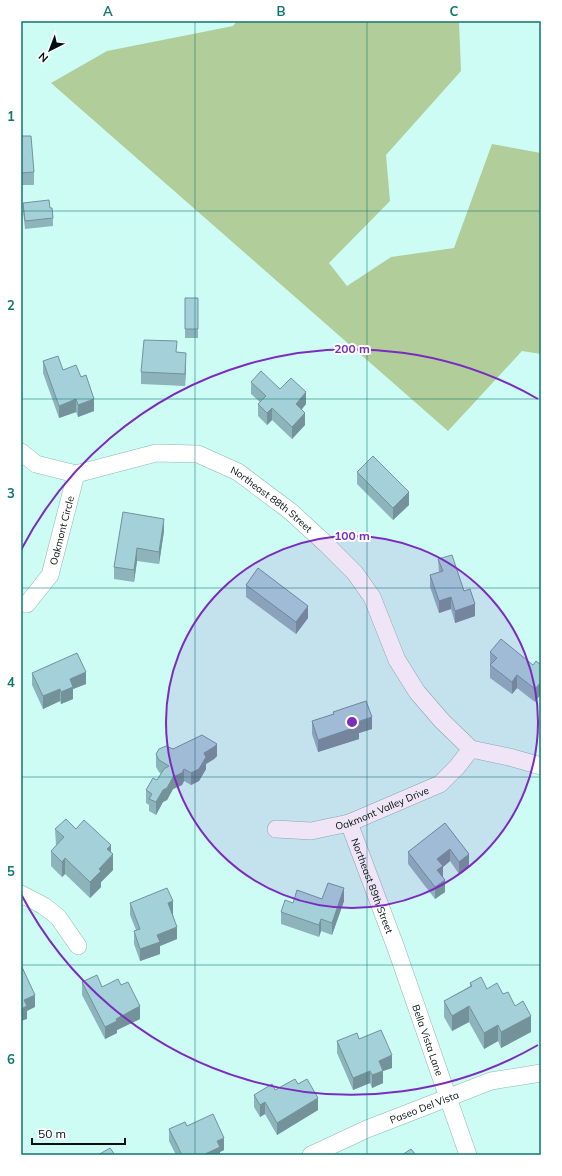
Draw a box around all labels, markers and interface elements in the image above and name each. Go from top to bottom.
text: A [103,3,113,19]
text: B [277,3,286,19]
text: C [450,3,459,19]
north arrow [30,30,70,70]
text: N [36,49,51,65]
text: 1 [7,108,15,124]
text: 2 [7,297,15,313]
text: 200 m [334,341,370,356]
street label: Northeast 88th Street [228,464,315,536]
text: 3 [7,485,15,501]
street label: Oakmont Circle [47,495,77,567]
text: 100 m [334,528,370,543]
text: 4 [7,674,15,690]
centre of rings [345,715,359,729]
street label: Oakmont Valley Drive [334,784,431,833]
street label: Northeast 89th Street [348,836,396,936]
text: 5 [7,863,15,879]
street label: Bella Vista Lane [409,1003,446,1078]
text: 6 [7,1051,15,1067]
street label: Paseo Del Vista [388,1088,461,1127]
scale bar [32,1120,125,1146]
text: 50 m [38,1126,66,1141]

